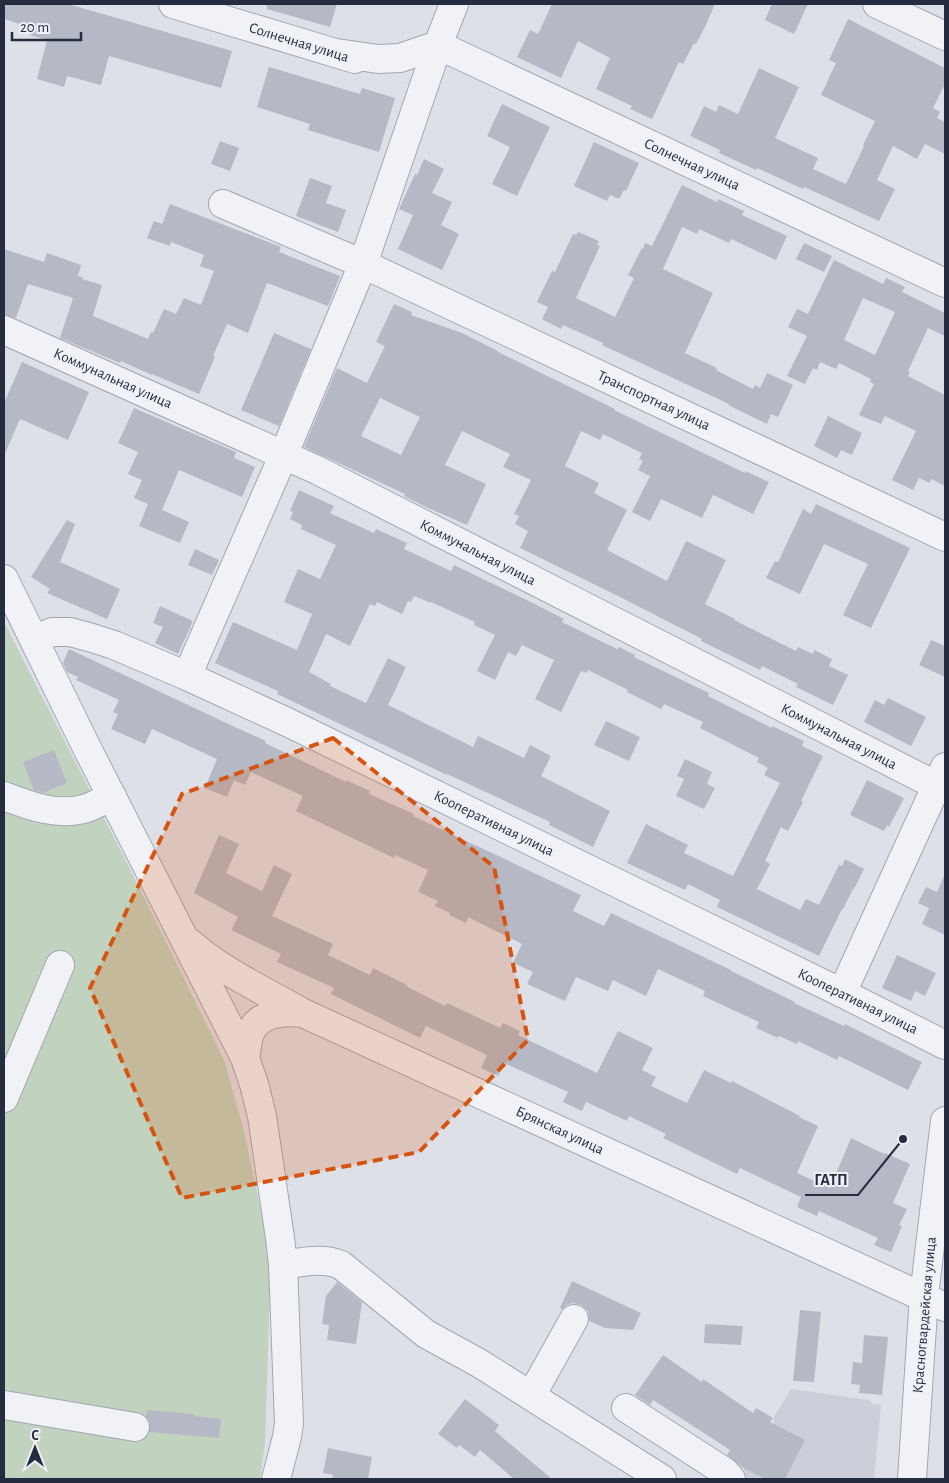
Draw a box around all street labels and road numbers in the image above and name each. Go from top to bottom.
street label: Солнечная улица [247,20,351,65]
street label: Солнечная улица [642,136,742,193]
street label: Коммунальная улица [51,346,174,411]
street label: Транспортная улица [595,368,712,433]
street label: Коммунальная улица [417,517,538,588]
street label: Коммунальная улица [778,701,899,772]
street label: Кооперативная улица [431,788,556,859]
street label: Кооперативная улица [795,966,920,1037]
street label: Брянская улица [514,1104,606,1157]
street label: Красногвардейская улица [910,1236,939,1394]

